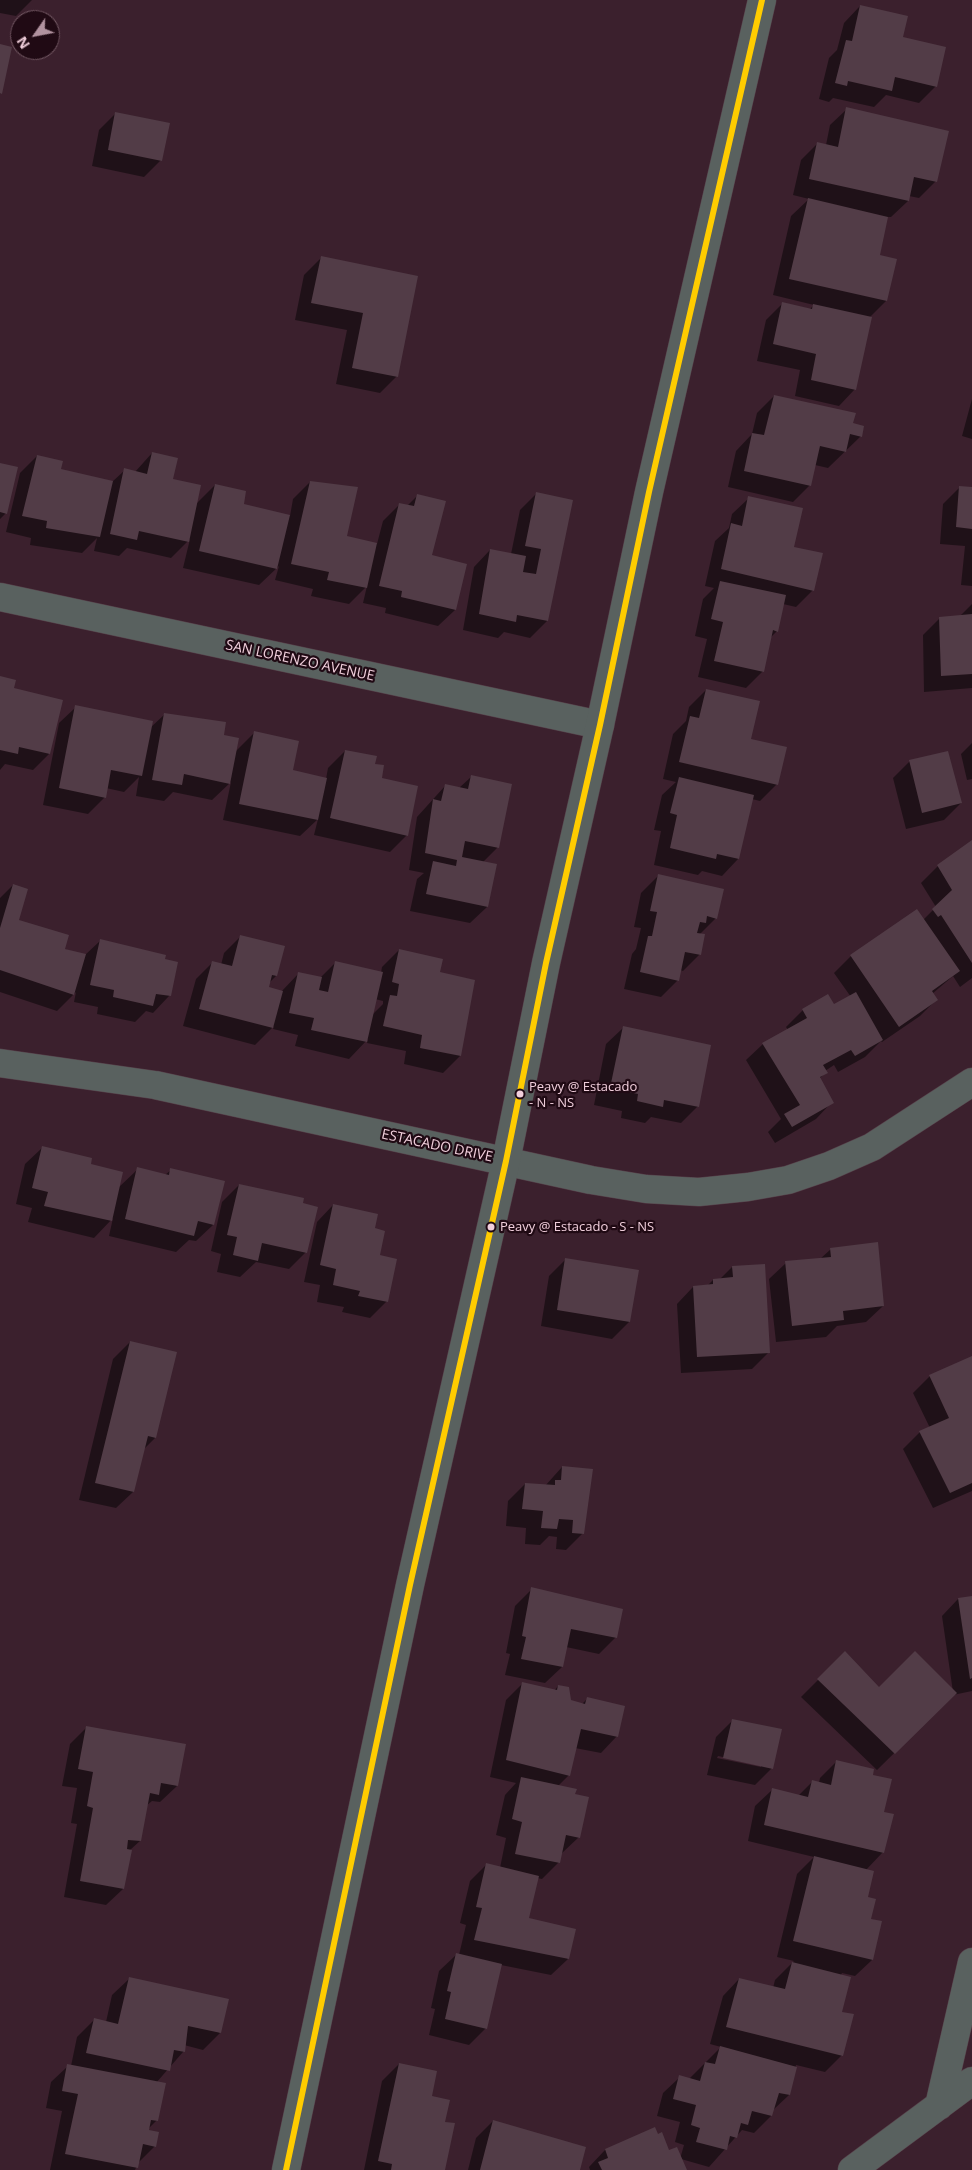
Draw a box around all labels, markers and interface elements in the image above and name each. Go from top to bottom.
north arrow [10,10,60,60]
text: N [12,33,34,53]
street label: SAN LORENZO AVENUE [224,637,376,685]
place label: Peavy @ Estacado - N - NS [529,1079,637,1110]
marker: Peavy @ Estacado - N - NS [515,1089,525,1099]
street label: ESTACADO DRIVE [380,1126,494,1166]
place label: Peavy @ Estacado - S - NS [500,1219,654,1235]
marker: Peavy @ Estacado - S - NS [486,1222,496,1232]

